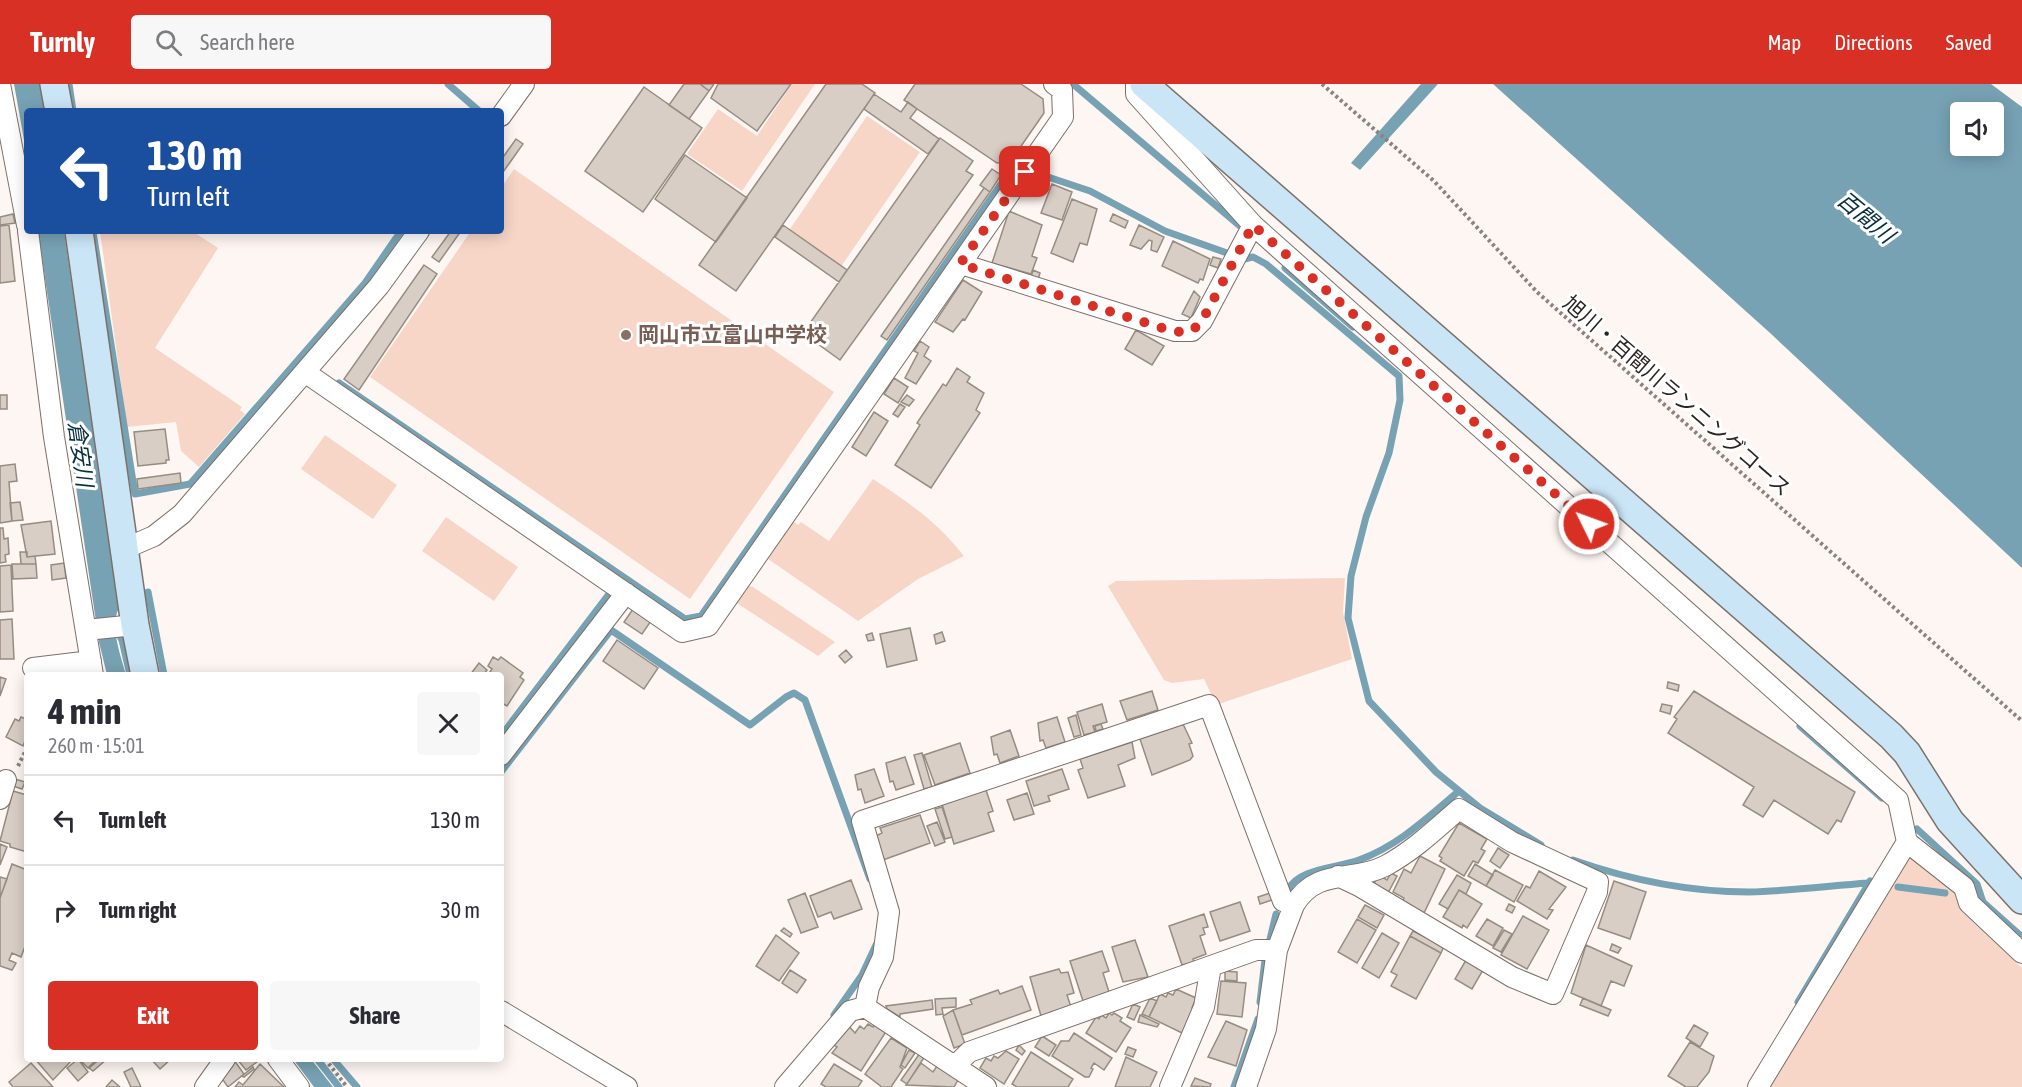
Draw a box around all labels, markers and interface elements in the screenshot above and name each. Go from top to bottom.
search box [131,15,551,69]
text: Turnly [30,26,95,58]
icon: search [152,26,185,59]
text: Search here [200,29,295,55]
text: Map [1767,30,1801,54]
text: Directions [1834,30,1913,54]
text: Saved [1946,30,1992,54]
map controls [1950,102,2004,156]
button: sound [1950,102,2004,156]
text: 130 m [147,131,242,179]
icon: left [48,132,126,210]
pin [999,146,1050,197]
icon: arrive [1008,155,1041,188]
text: Turn left [147,181,230,212]
water label: 百間川 [1832,186,1901,249]
street label: 旭川・百間川ランニングコース [1559,290,1796,500]
place label: 岡山市立富山中学校 [638,322,827,346]
marker: 岡山市立富山中学校 [619,328,633,342]
water label: 倉安川 [64,420,99,490]
position arrow [1557,492,1621,556]
text: 4 min [48,690,122,732]
button: close [417,692,480,755]
text: 260 m · 15:01 [48,734,145,757]
icon: left [48,804,81,837]
text: Turn left [99,807,166,833]
text: 130 m [430,807,480,833]
icon: right [48,894,81,927]
text: Turn right [99,897,176,923]
text: 30 m [440,897,480,923]
button: Exit [48,981,258,1050]
button: Share [270,981,480,1050]

